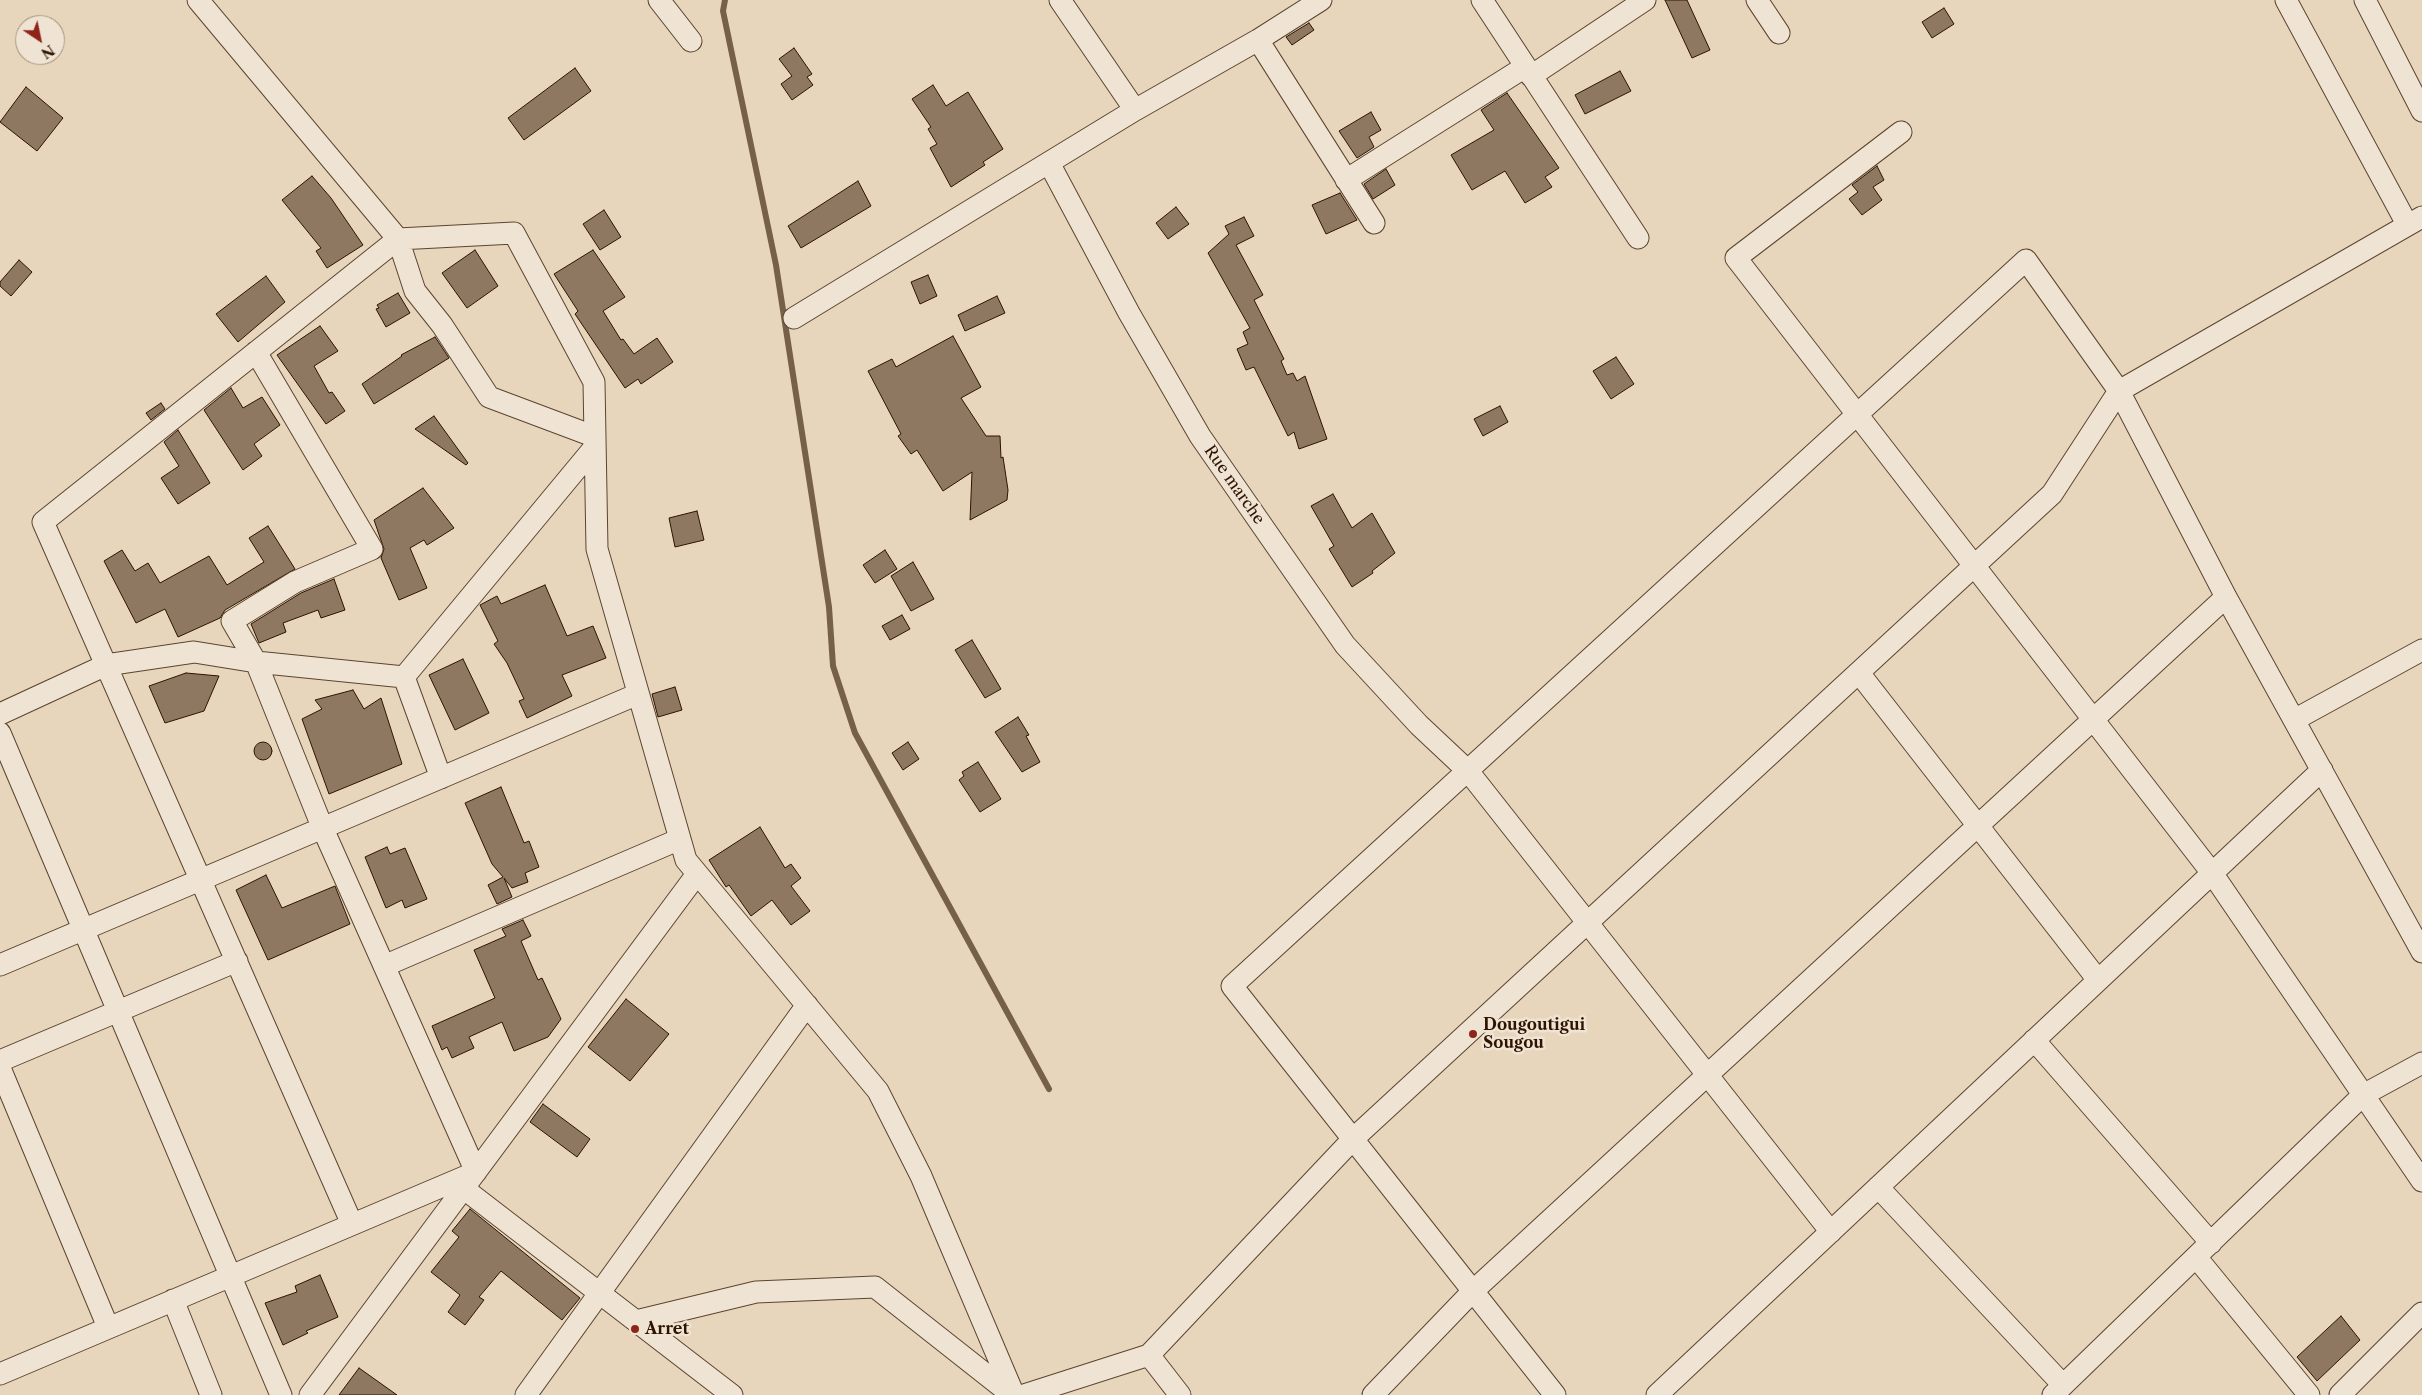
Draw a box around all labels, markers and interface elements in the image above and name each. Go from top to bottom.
north arrow [15,15,65,65]
text: N [38,41,58,62]
street label: Rue marche [1200,442,1268,528]
place label: Dougoutigui Sougou [1483,1015,1585,1053]
marker: Dougoutigui Sougou [1467,1028,1479,1040]
place label: Arret [645,1319,689,1339]
marker: Arret [629,1323,641,1335]

